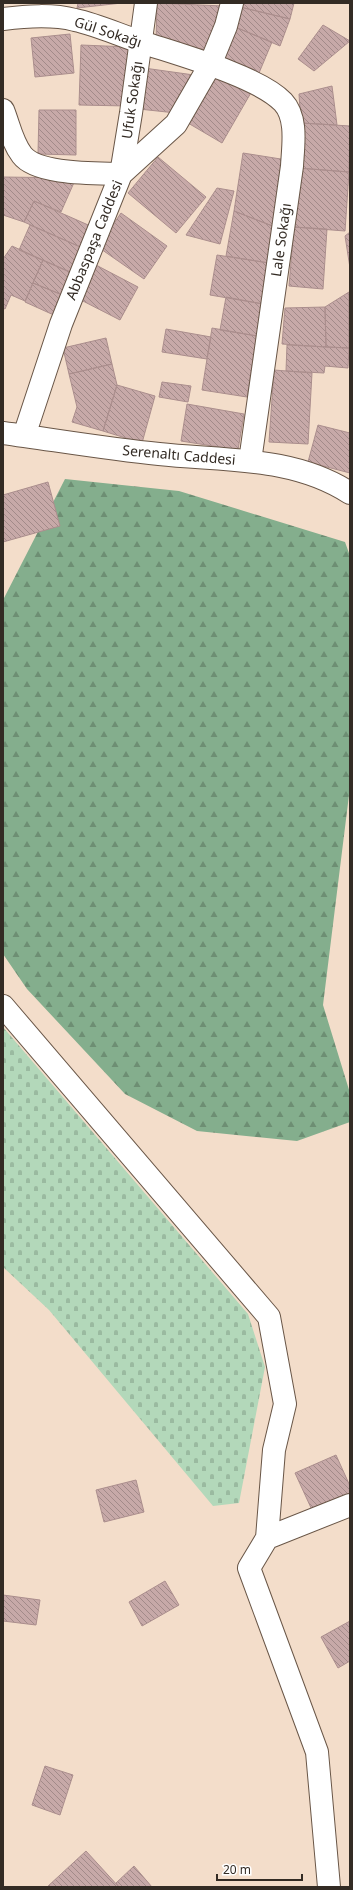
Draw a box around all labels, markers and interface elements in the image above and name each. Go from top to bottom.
street label: Gül Sokağı [72,12,144,51]
street label: Ufuk Sokağı [117,60,146,140]
street label: Abbaspaşa Caddesi [61,177,126,302]
street label: Lale Sokağı [266,202,295,278]
street label: Serenaltı Caddesi [122,440,236,469]
scale bar [217,1856,302,1882]
text: 20 m [223,1861,251,1878]

